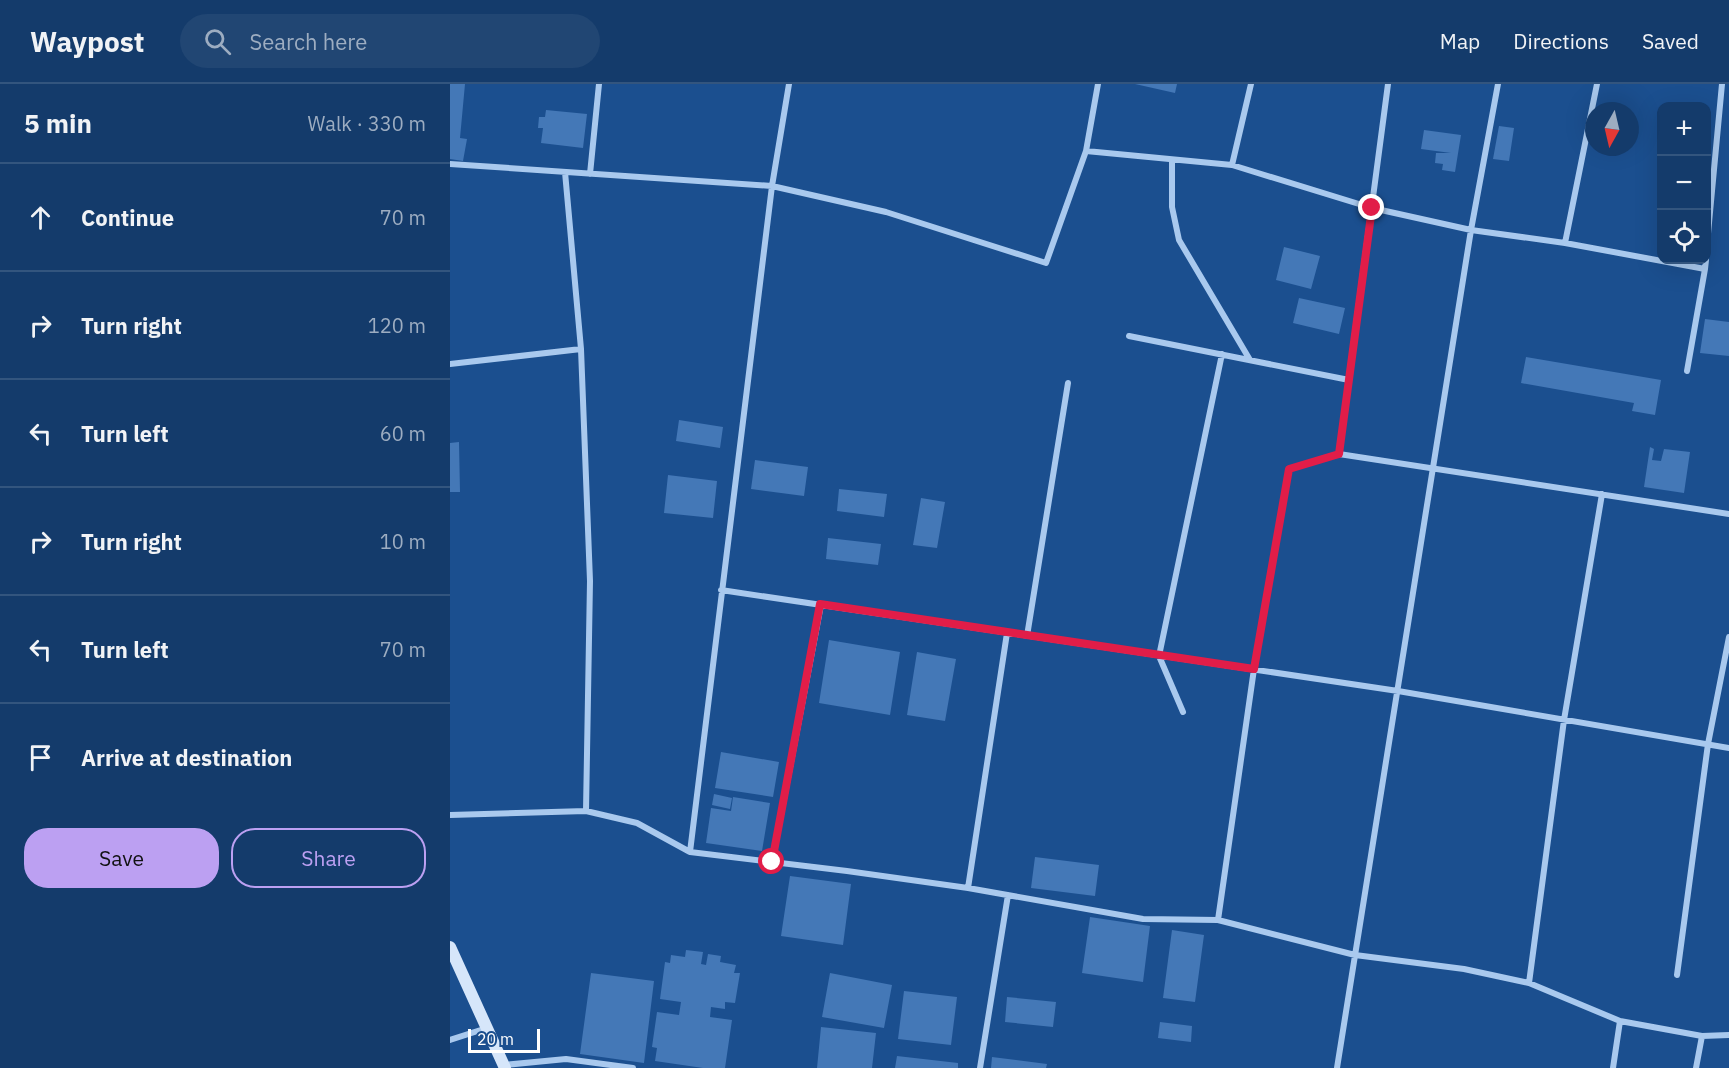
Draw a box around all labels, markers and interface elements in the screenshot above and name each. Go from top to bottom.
search box [180,14,600,68]
text: Waypost [30,23,144,60]
icon: search [201,25,234,58]
text: Search here [249,27,367,56]
text: Map [1440,27,1480,55]
text: Directions [1513,27,1609,55]
text: Saved [1642,27,1699,55]
north arrow [1585,102,1639,156]
map controls [1657,102,1711,264]
button: + [1657,102,1711,156]
text: 5 min [24,106,92,140]
text: Walk · 330 m [308,110,426,137]
button: − [1657,156,1711,210]
route end [1358,194,1384,220]
icon: ahead [24,201,57,234]
text: Continue [81,203,174,232]
text: 70 m [380,204,426,231]
button: locate [1657,210,1711,264]
icon: right [24,309,57,342]
text: Turn right [81,311,182,340]
text: 120 m [368,312,426,339]
icon: left [24,417,57,450]
text: Turn left [81,419,169,448]
text: 60 m [380,420,426,447]
icon: right [24,525,57,558]
text: Turn right [81,527,182,556]
text: 10 m [380,528,426,555]
icon: left [24,633,57,666]
text: Turn left [81,635,169,664]
text: 70 m [380,636,426,663]
icon: arrive [24,741,57,774]
text: Arrive at destination [81,743,292,772]
button: Save [24,828,219,888]
button: Share [231,828,426,888]
route start [758,848,784,874]
scale bar [468,1026,540,1054]
text: 20 m [477,1029,514,1049]

